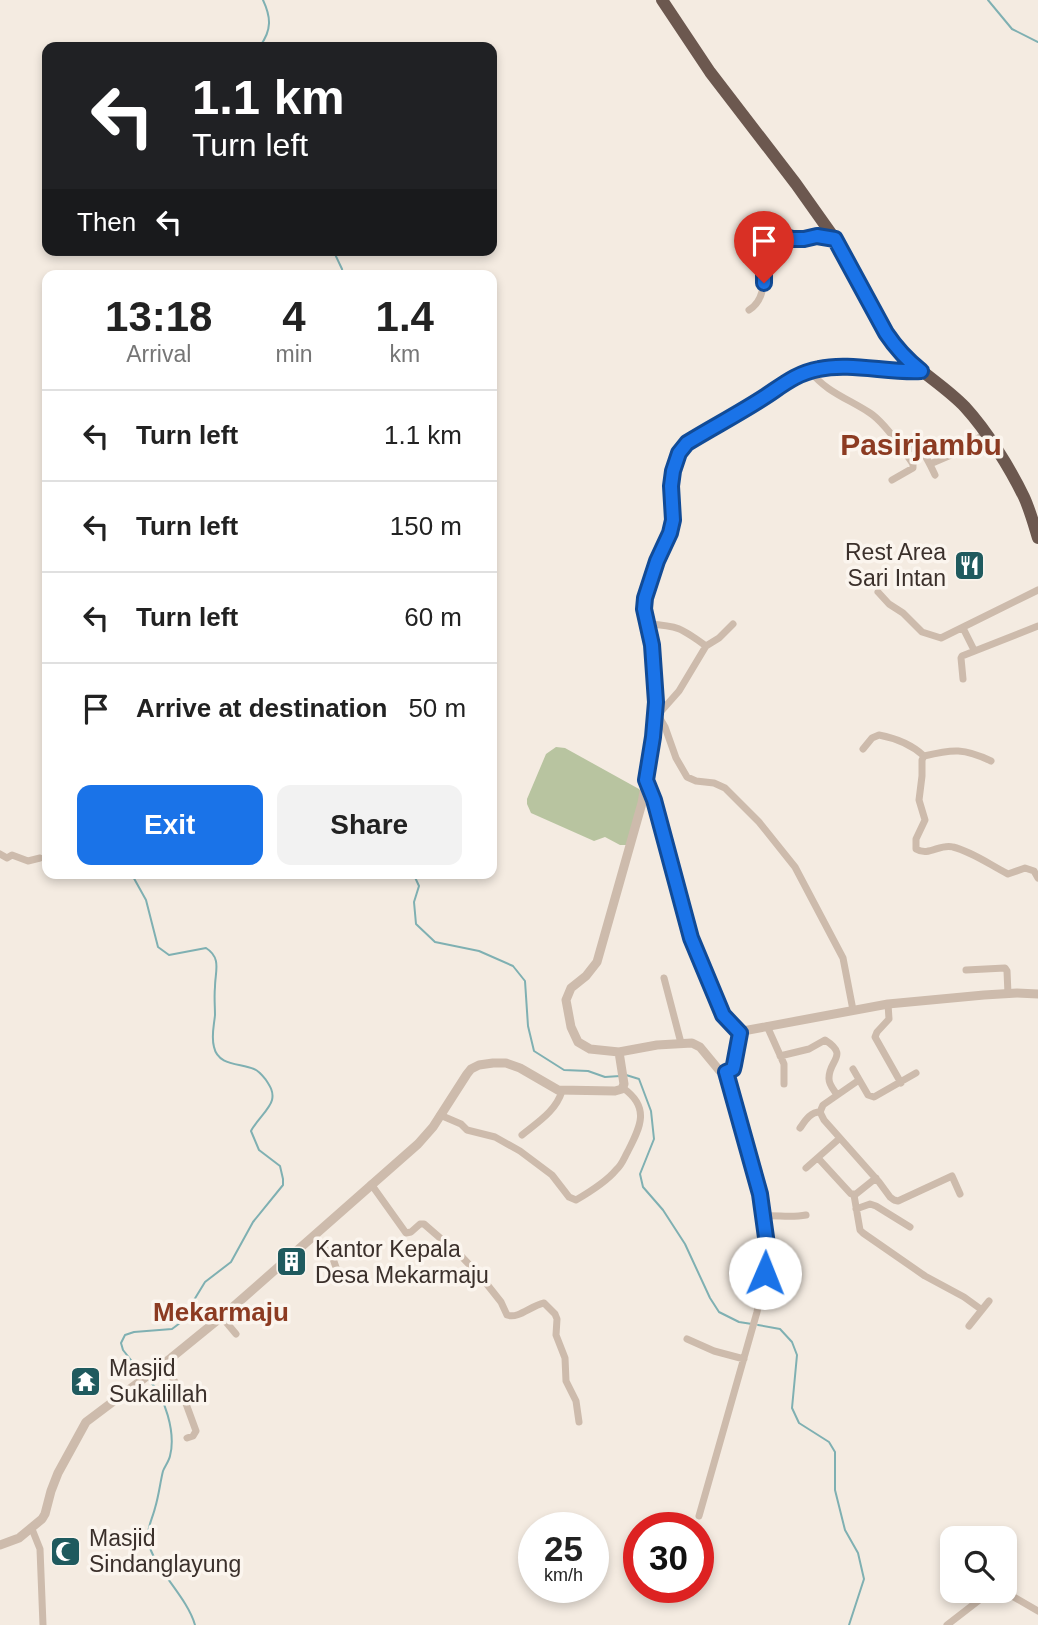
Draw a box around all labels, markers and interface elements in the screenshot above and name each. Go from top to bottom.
icon: left [77,70,168,161]
text: 1.1 km [192,70,345,124]
text: Turn left [192,127,308,163]
icon: left [150,203,188,241]
text: Then [77,207,136,237]
pin [734,211,794,283]
icon: arrive [745,222,783,260]
text: 13:18 [105,293,212,340]
text: 4 [282,293,306,340]
text: 1.4 [376,293,434,340]
text: Arrival [126,341,191,367]
text: min [275,341,313,367]
text: km [389,341,420,367]
icon: left [77,417,115,455]
text: Turn left [136,420,238,450]
text: 1.1 km [384,420,462,450]
district label: Pasirjambu [840,428,1002,461]
icon: left [77,508,115,546]
text: Turn left [136,511,238,541]
text: 150 m [390,511,462,541]
place label: Rest Area Sari Intan [845,539,946,591]
restaurant icon: Rest Area Sari Intan [952,548,986,582]
icon: left [77,599,115,637]
text: Turn left [136,602,238,632]
text: 60 m [404,602,462,632]
icon: arrive [77,690,115,728]
text: Arrive at destination [136,693,387,723]
text: 50 m [408,693,466,723]
button: Exit [77,785,263,865]
button: Share [277,785,462,865]
place label: Kantor Kepala Desa Mekarmaju [315,1236,489,1288]
position arrow [728,1236,802,1310]
building icon: Kantor Kepala Desa Mekarmaju [275,1245,309,1279]
district label: Mekarmaju [153,1297,289,1327]
place label: Masjid Sukalillah [109,1355,207,1407]
temple icon: Masjid Sukalillah [69,1364,103,1398]
speed limit sign: 30 [623,1512,714,1603]
place label: Masjid Sindanglayung [89,1525,241,1577]
map controls [940,1526,1017,1603]
button: search [940,1526,1017,1603]
text: 25 [544,1529,583,1568]
mosque icon: Masjid Sindanglayung [49,1534,83,1568]
text: km/h [544,1565,583,1585]

